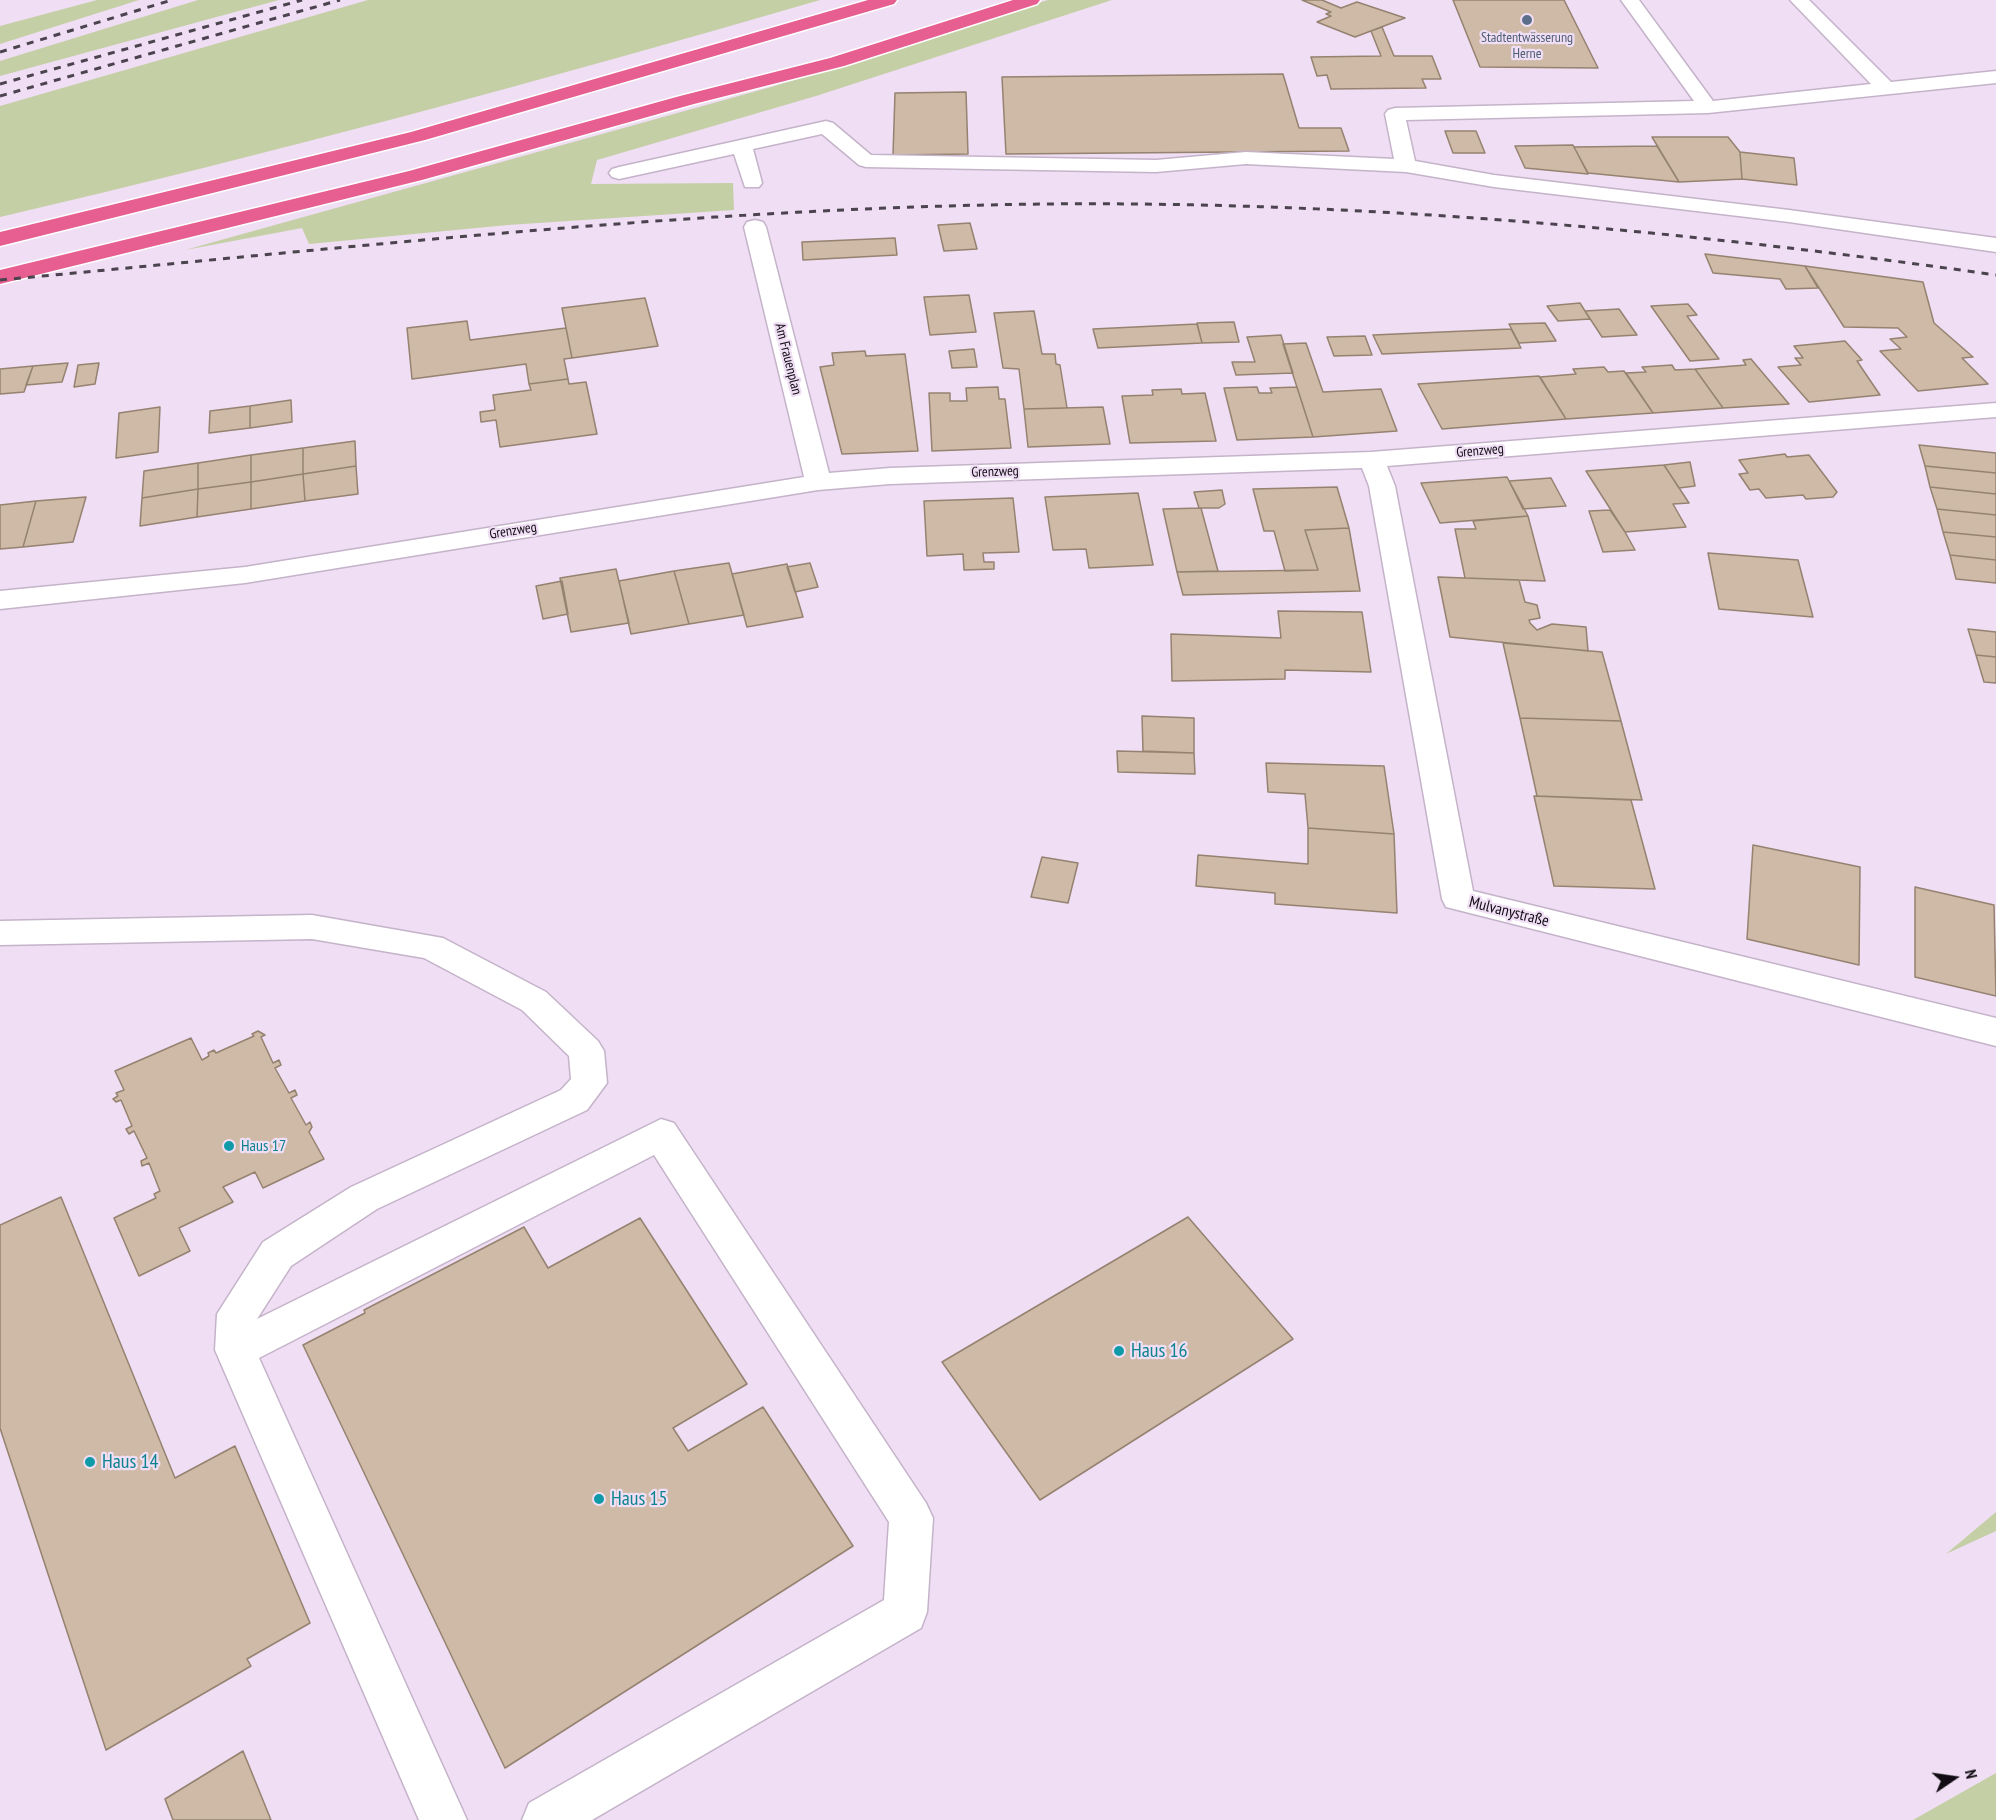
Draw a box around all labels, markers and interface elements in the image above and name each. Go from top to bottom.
marker: Stadtentwässerung Herne [1520,13,1534,27]
place label: Stadtentwässerung Herne [1481,30,1573,62]
street label: Am Frauenplan [771,322,805,396]
street label: Grenzweg [1456,441,1504,461]
street label: Grenzweg [971,463,1019,481]
street label: Grenzweg [488,519,538,543]
street label: Mulvanystraße [1467,893,1551,931]
place label: Haus 17 [241,1136,286,1156]
marker: Haus 17 [222,1139,236,1153]
place label: Haus 16 [1131,1339,1187,1363]
marker: Haus 16 [1112,1344,1126,1358]
place label: Haus 14 [102,1450,158,1474]
marker: Haus 14 [83,1455,97,1469]
place label: Haus 15 [611,1487,667,1511]
marker: Haus 15 [592,1492,606,1506]
north arrow [1924,1748,1984,1808]
text: N [1961,1767,1982,1780]

